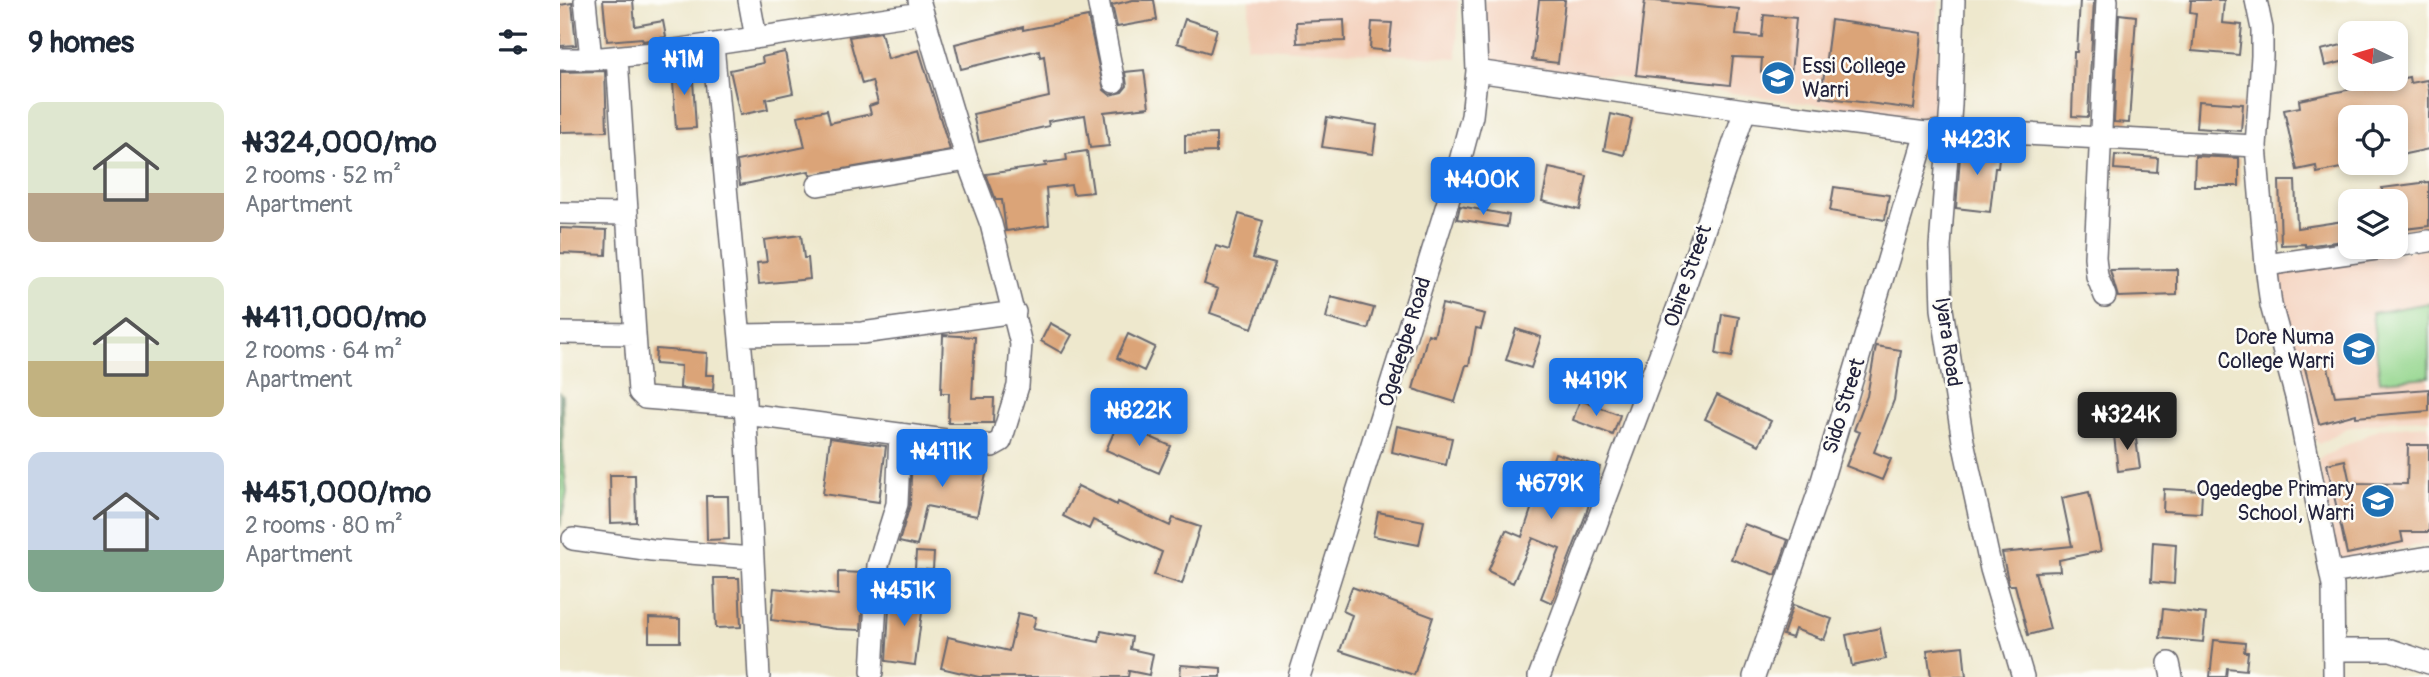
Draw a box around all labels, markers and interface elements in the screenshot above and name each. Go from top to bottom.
north arrow [2338,21,2408,91]
map controls [2338,21,2408,259]
icon: filters [494,23,532,61]
text: 9 homes [28,24,134,61]
pin: ₦1M [650,38,718,97]
text: ₦1M [664,45,704,74]
place label: Essi College Warri [1802,53,1906,104]
school or university icon: Essi College Warri [1759,59,1797,97]
button: locate [2338,105,2408,175]
pin: ₦423K [1928,118,2026,177]
text: ₦324,000/mo [245,124,437,161]
text: ₦423K [1944,125,2010,154]
icon: home [84,130,168,214]
pin: ₦400K [1434,158,1532,217]
text: 2 rooms · 52 m² [245,161,401,190]
text: ₦400K [1447,165,1519,194]
button: layers [2338,189,2408,259]
text: Apartment [245,190,352,219]
street label: Obire Street [1658,221,1718,331]
street label: Ogedegbe Road [1372,274,1438,410]
street label: Iyara Road [1928,296,1968,388]
text: ₦411,000/mo [245,299,426,336]
icon: home [84,305,168,389]
place label: Dore Numa College Warri [2218,324,2334,375]
school or university icon: Dore Numa College Warri [2340,330,2378,368]
text: 2 rooms · 64 m² [245,336,402,365]
street label: Sido Street [1817,354,1871,457]
pin: ₦419K [1547,358,1645,418]
text: Apartment [245,365,352,394]
text: ₦419K [1565,366,1627,395]
pin: ₦822K [1090,388,1188,448]
pin: ₦324K [2078,392,2176,452]
text: ₦822K [1107,396,1171,425]
text: ₦324K [2094,400,2160,429]
pin: ₦411K [893,430,991,489]
text: ₦411K [913,437,972,466]
pin: ₦679K [1502,462,1600,521]
text: ₦679K [1519,469,1583,498]
text: ₦451,000/mo [245,474,431,511]
place label: Ogedegbe Primary School, Warri [2196,476,2354,527]
icon: home [84,480,168,564]
school or university icon: Ogedegbe Primary School, Warri [2359,482,2397,520]
text: 2 rooms · 80 m² [245,511,403,540]
text: Apartment [245,540,352,569]
pin: ₦451K [855,568,953,628]
text: ₦451K [873,576,935,605]

